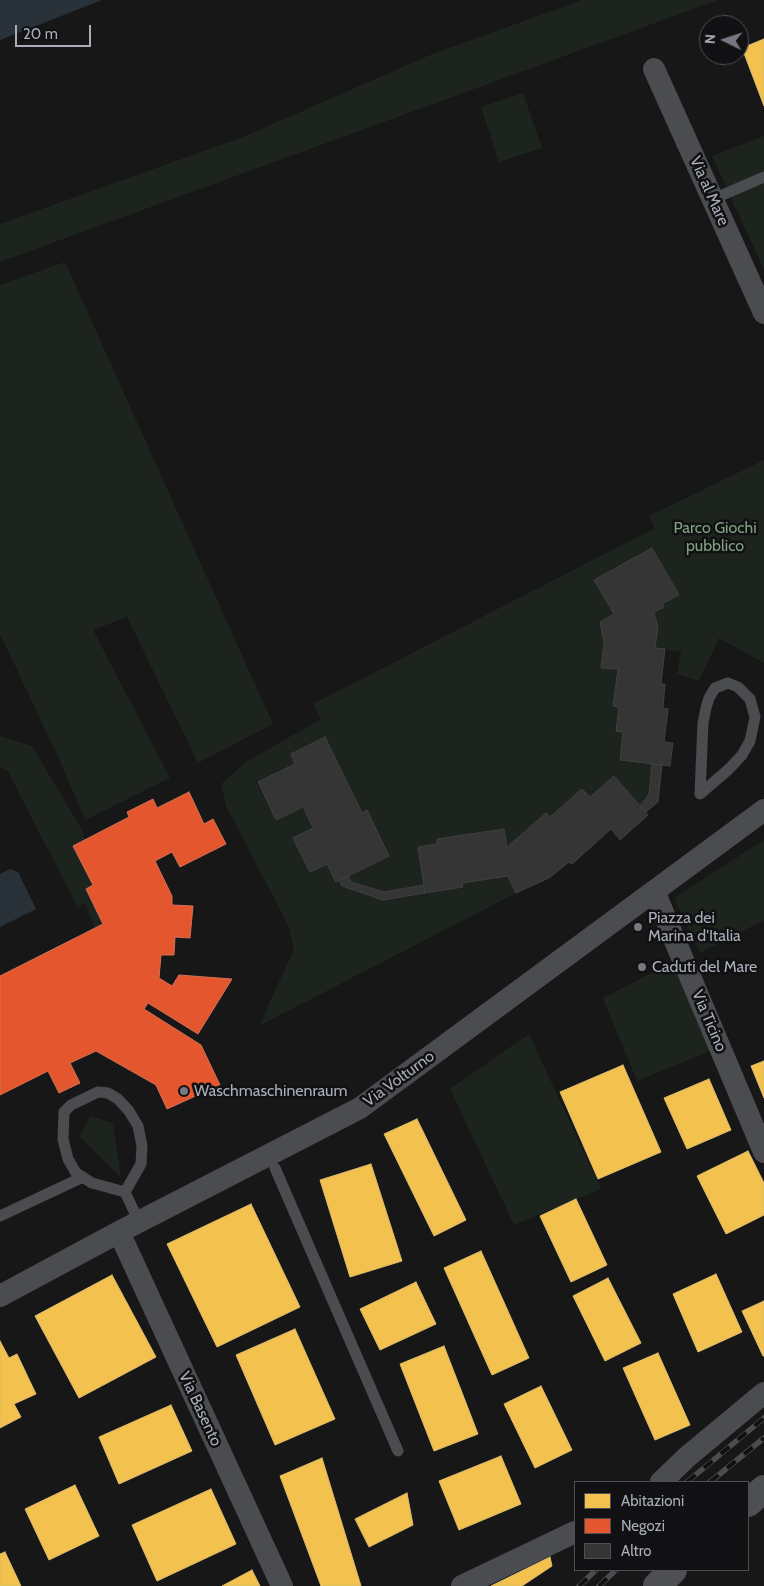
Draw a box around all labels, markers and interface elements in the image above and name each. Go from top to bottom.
scale bar [18,15,94,47]
north arrow [699,15,749,65]
text: 20 m [23,25,58,43]
text: N [701,33,719,45]
street label: Via al Mare [685,153,733,229]
park label: Parco Giochi pubblico [673,518,757,556]
place label: Piazza dei Marina d'Italia [648,908,741,946]
marker: Piazza dei Marina d'Italia [632,921,644,933]
place label: Caduti del Mare [652,957,757,977]
marker: Caduti del Mare [636,961,648,973]
street label: Via Ticino [687,987,731,1055]
street label: Via Volturno [360,1047,438,1111]
place label: Waschmaschinenraum [194,1081,348,1101]
marker: Waschmaschinenraum [178,1085,190,1097]
street label: Via Basento [174,1369,226,1449]
legend [574,1481,749,1571]
text: Abitazioni [621,1492,684,1510]
text: Negozi [621,1517,665,1535]
text: Altro [621,1542,651,1560]

